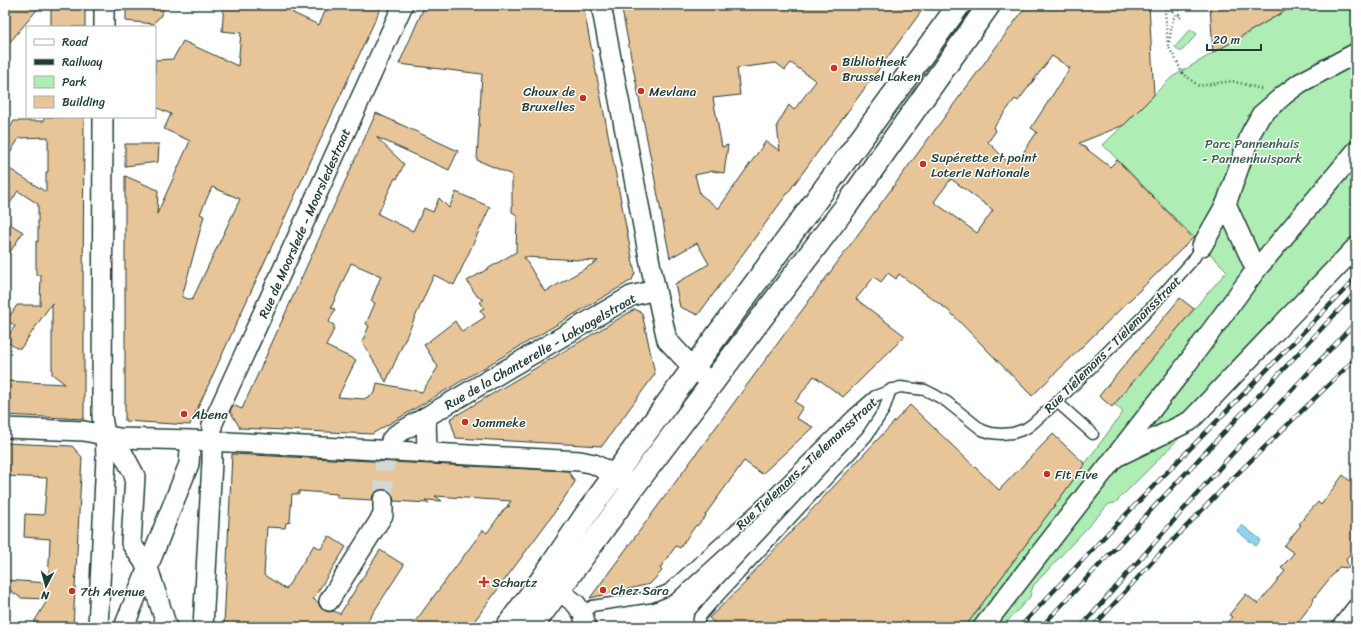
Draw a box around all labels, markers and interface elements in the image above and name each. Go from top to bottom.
legend [26,26,156,118]
scale bar [1207,26,1261,52]
text: 20 m [1213,29,1240,51]
text: Road [62,31,89,53]
place label: Bibliotheek Brussel Laken [842,50,921,88]
text: Railway [62,51,103,73]
marker: Bibliotheek Brussel Laken [829,63,839,73]
text: Park [62,71,87,93]
place label: Choux de Bruxelles [522,80,575,118]
place label: Mevlana [649,80,697,103]
marker: Mevlana [636,86,646,96]
text: Building [62,91,105,113]
marker: Choux de Bruxelles [578,93,588,103]
street label: Rue de Moorslede - Moorsledestraat [252,124,357,322]
park label: Parc Pannenhuis - Pannenhuispark [1202,132,1302,170]
place label: Supérette et point Loterie Nationale [931,146,1037,184]
marker: Supérette et point Loterie Nationale [918,159,928,169]
street label: Rue Tielemans - Tielemansstraat [1038,270,1187,419]
street label: Rue de la Chanterelle - Lokvogelstraat [440,287,641,416]
street label: Rue Tielemans - Tielemansstraat [730,391,883,536]
place label: Abena [191,403,228,426]
marker: Abena [179,409,189,419]
place label: Jommeke [472,411,526,434]
marker: Jommeke [460,417,470,427]
place label: Fit Five [1055,463,1098,486]
marker: Fit Five [1042,469,1052,479]
north arrow [26,566,66,606]
place label: Schartz [492,571,538,594]
marker: Schartz [479,577,489,587]
place label: Chez Sara [611,579,669,602]
place label: 7th Avenue [80,580,145,603]
marker: Chez Sara [598,585,608,595]
text: N [40,586,51,605]
marker: 7th Avenue [67,586,77,596]

